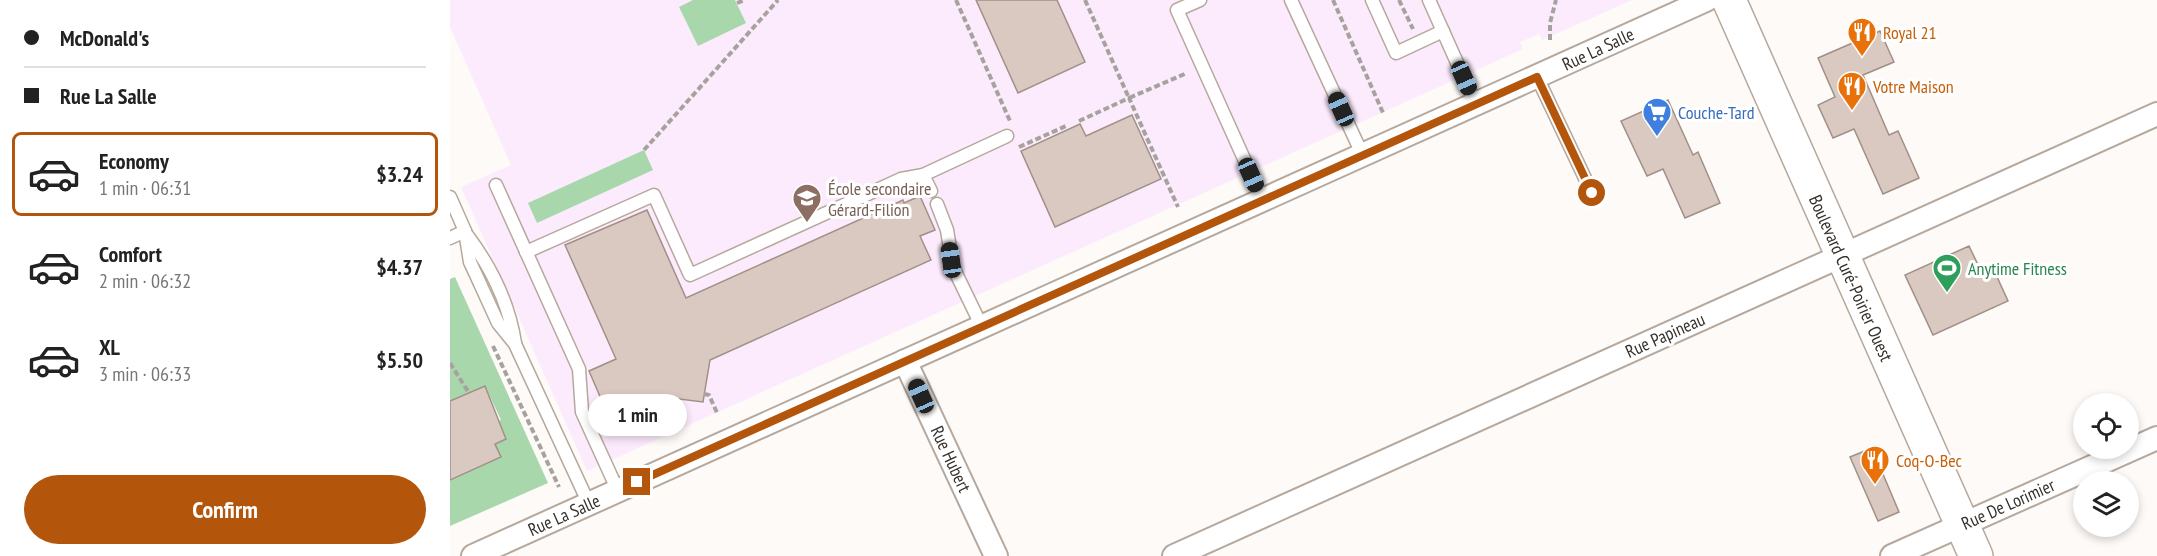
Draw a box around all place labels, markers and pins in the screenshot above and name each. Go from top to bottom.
restaurant icon: Royal 21 [1846,16,1878,58]
place label: Royal 21 [1883,21,1937,44]
restaurant icon: Votre Maison [1836,70,1868,112]
place label: Votre Maison [1872,75,1954,98]
supermarket icon: Couche-Tard [1641,96,1673,138]
place label: Couche-Tard [1678,101,1754,124]
place label: École secondaire Gérard-Filion [828,177,931,221]
school or university icon: École secondaire Gérard-Filion [791,182,823,224]
sports icon: Anytime Fitness [1931,252,1963,294]
place label: Anytime Fitness [1968,257,2067,280]
restaurant icon: Coq-O-Bec [1859,444,1891,486]
place label: Coq-O-Bec [1896,449,1962,472]

